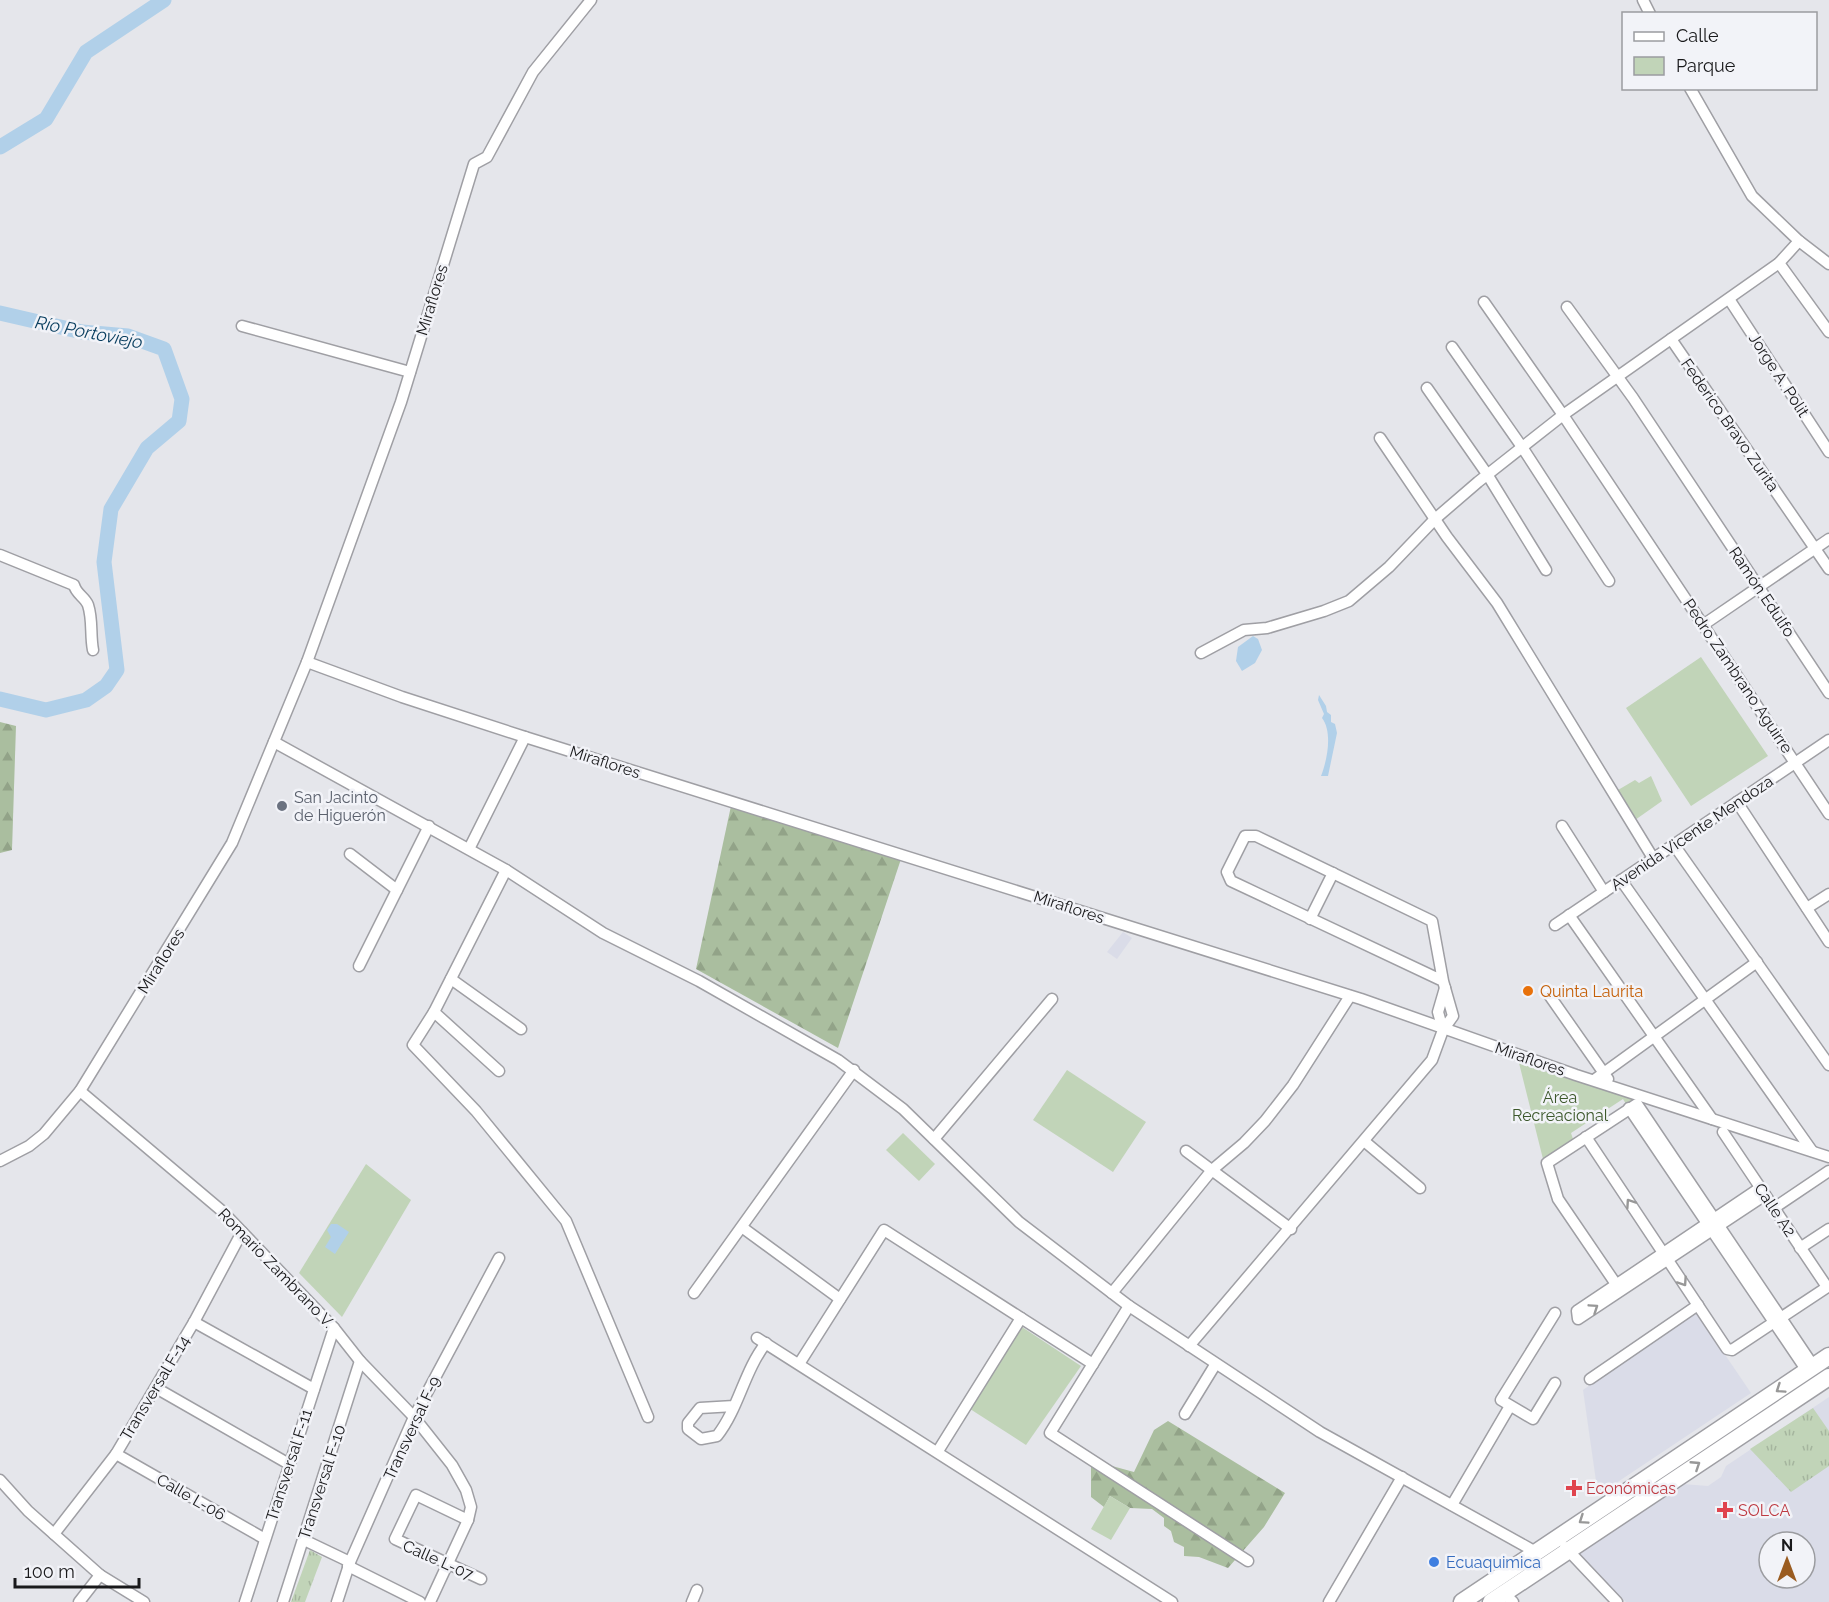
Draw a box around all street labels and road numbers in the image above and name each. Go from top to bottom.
street label: Miraflores [412,262,452,338]
street label: Jorge A. Polit [1745,330,1813,421]
street label: Federico Bravo Zurita [1677,355,1783,495]
street label: Ramón Edulfo [1725,543,1799,641]
street label: Pedro Zambrano Aguirre [1679,595,1797,757]
street label: Miraflores [567,742,643,782]
street label: Avenida Vicente Mendoza [1607,771,1777,895]
street label: Miraflores [1031,887,1107,927]
street label: Miraflores [134,925,189,997]
street label: Miraflores [1492,1038,1568,1080]
street label: Calle A2 [1750,1180,1800,1240]
street label: Romario Zambrano V. [214,1204,338,1332]
street label: Transversal F-14 [116,1332,194,1444]
street label: Transversal F-9 [380,1373,444,1483]
street label: Transversal F-11 [262,1406,316,1523]
street label: Transversal F-10 [294,1422,350,1542]
street label: Calle L-06 [153,1470,229,1524]
street label: Calle L-07 [400,1536,477,1584]

